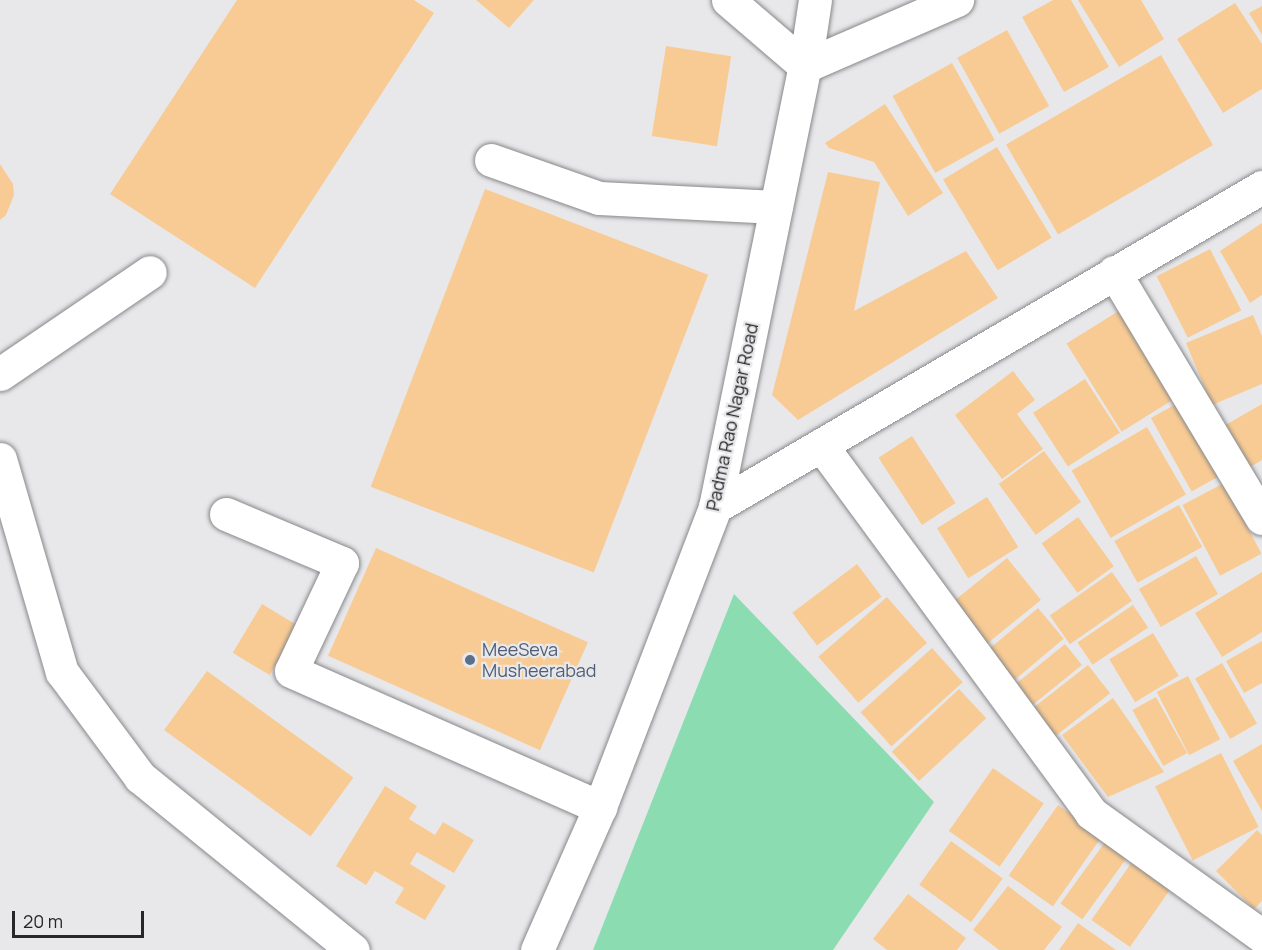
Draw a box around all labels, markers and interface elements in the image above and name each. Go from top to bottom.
street label: Padma Rao Nagar Road [702,321,762,513]
place label: MeeSeva Musheerabad [482,639,596,682]
marker: MeeSeva Musheerabad [463,653,477,667]
scale bar [15,899,147,937]
text: 20 m [23,909,63,933]

